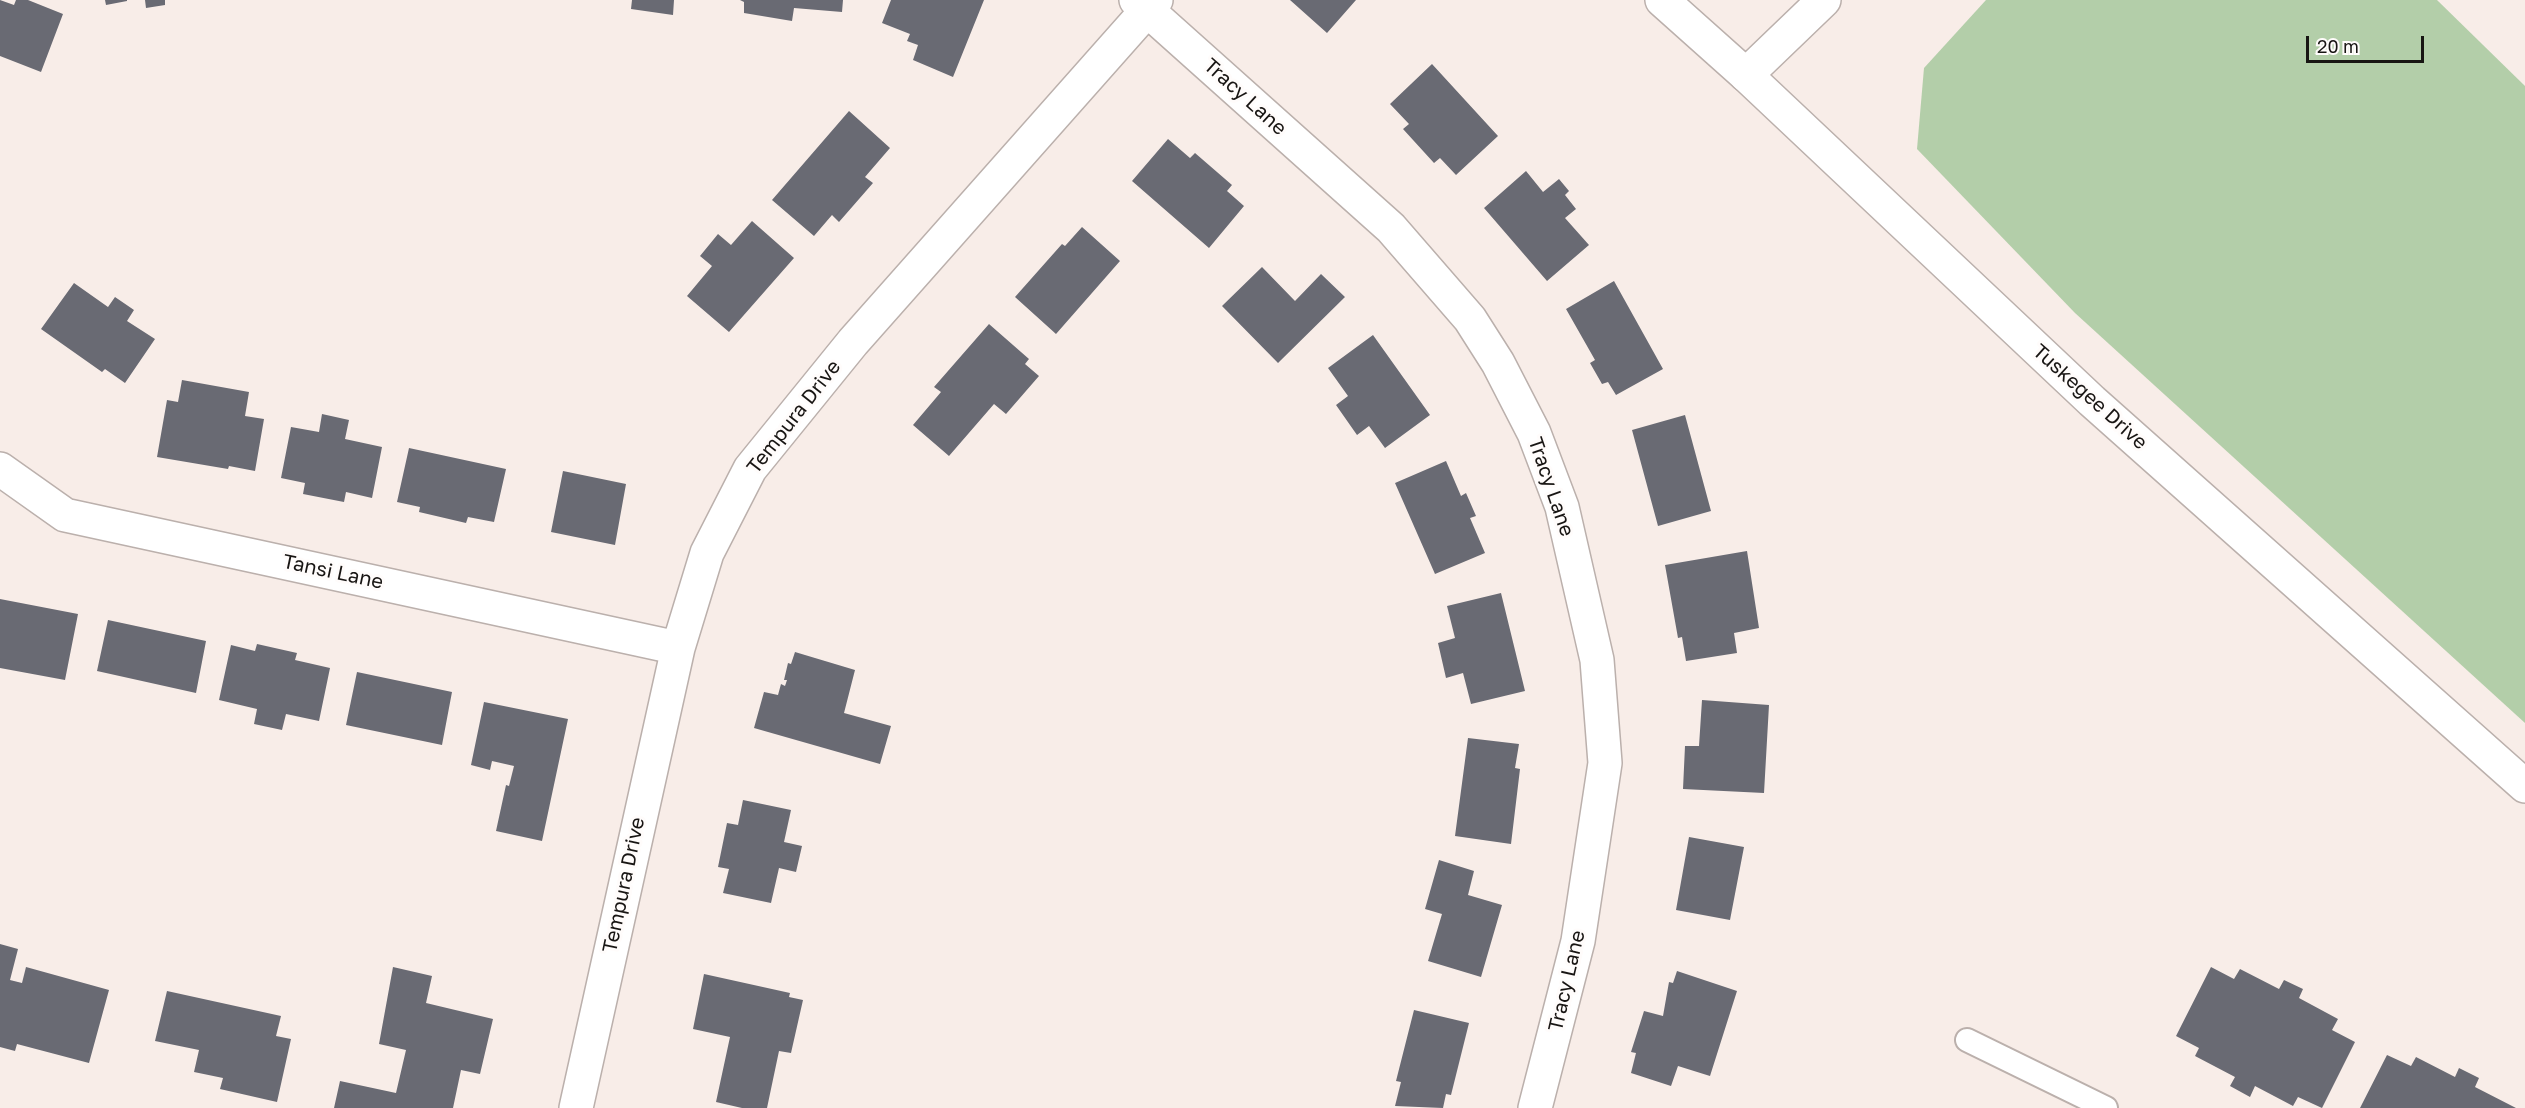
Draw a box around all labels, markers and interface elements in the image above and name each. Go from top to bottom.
scale bar [2309,24,2428,62]
text: 20 m [2317,35,2359,57]
street label: Tracy Lane [1199,54,1291,140]
street label: Tuskegee Drive [2028,339,2152,455]
street label: Tempura Drive [742,355,846,479]
street label: Tracy Lane [1523,434,1579,540]
street label: Tansi Lane [281,550,385,594]
street label: Tempura Drive [598,815,650,955]
street label: Tracy Lane [1544,928,1590,1034]

